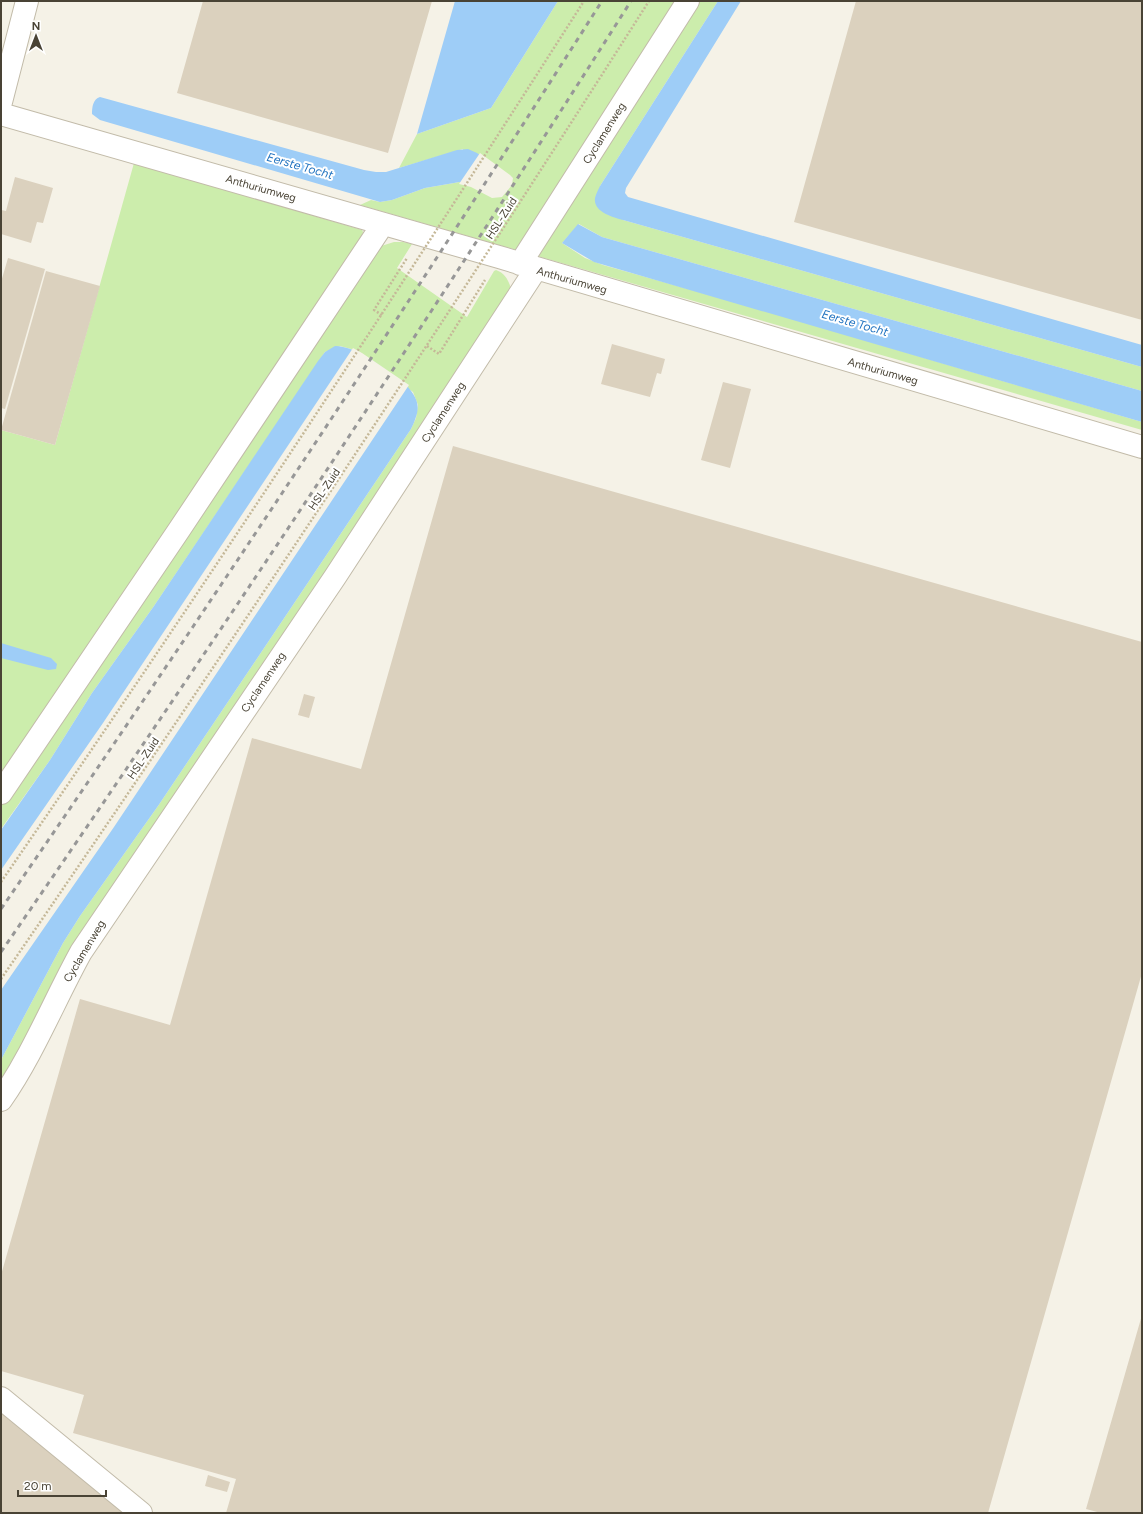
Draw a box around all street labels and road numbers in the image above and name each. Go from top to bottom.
street label: Cyclamenweg [580,100,628,166]
street label: Anthuriumweg [224,172,298,205]
street label: HSL-Zuid [483,195,520,242]
street label: Anthuriumweg [535,264,609,297]
street label: Anthuriumweg [846,355,920,388]
street label: Cyclamenweg [419,379,468,445]
street label: HSL-Zuid [306,466,343,513]
street label: Cyclamenweg [238,650,288,715]
street label: HSL-Zuid [125,735,162,782]
street label: Cyclamenweg [61,918,108,985]

